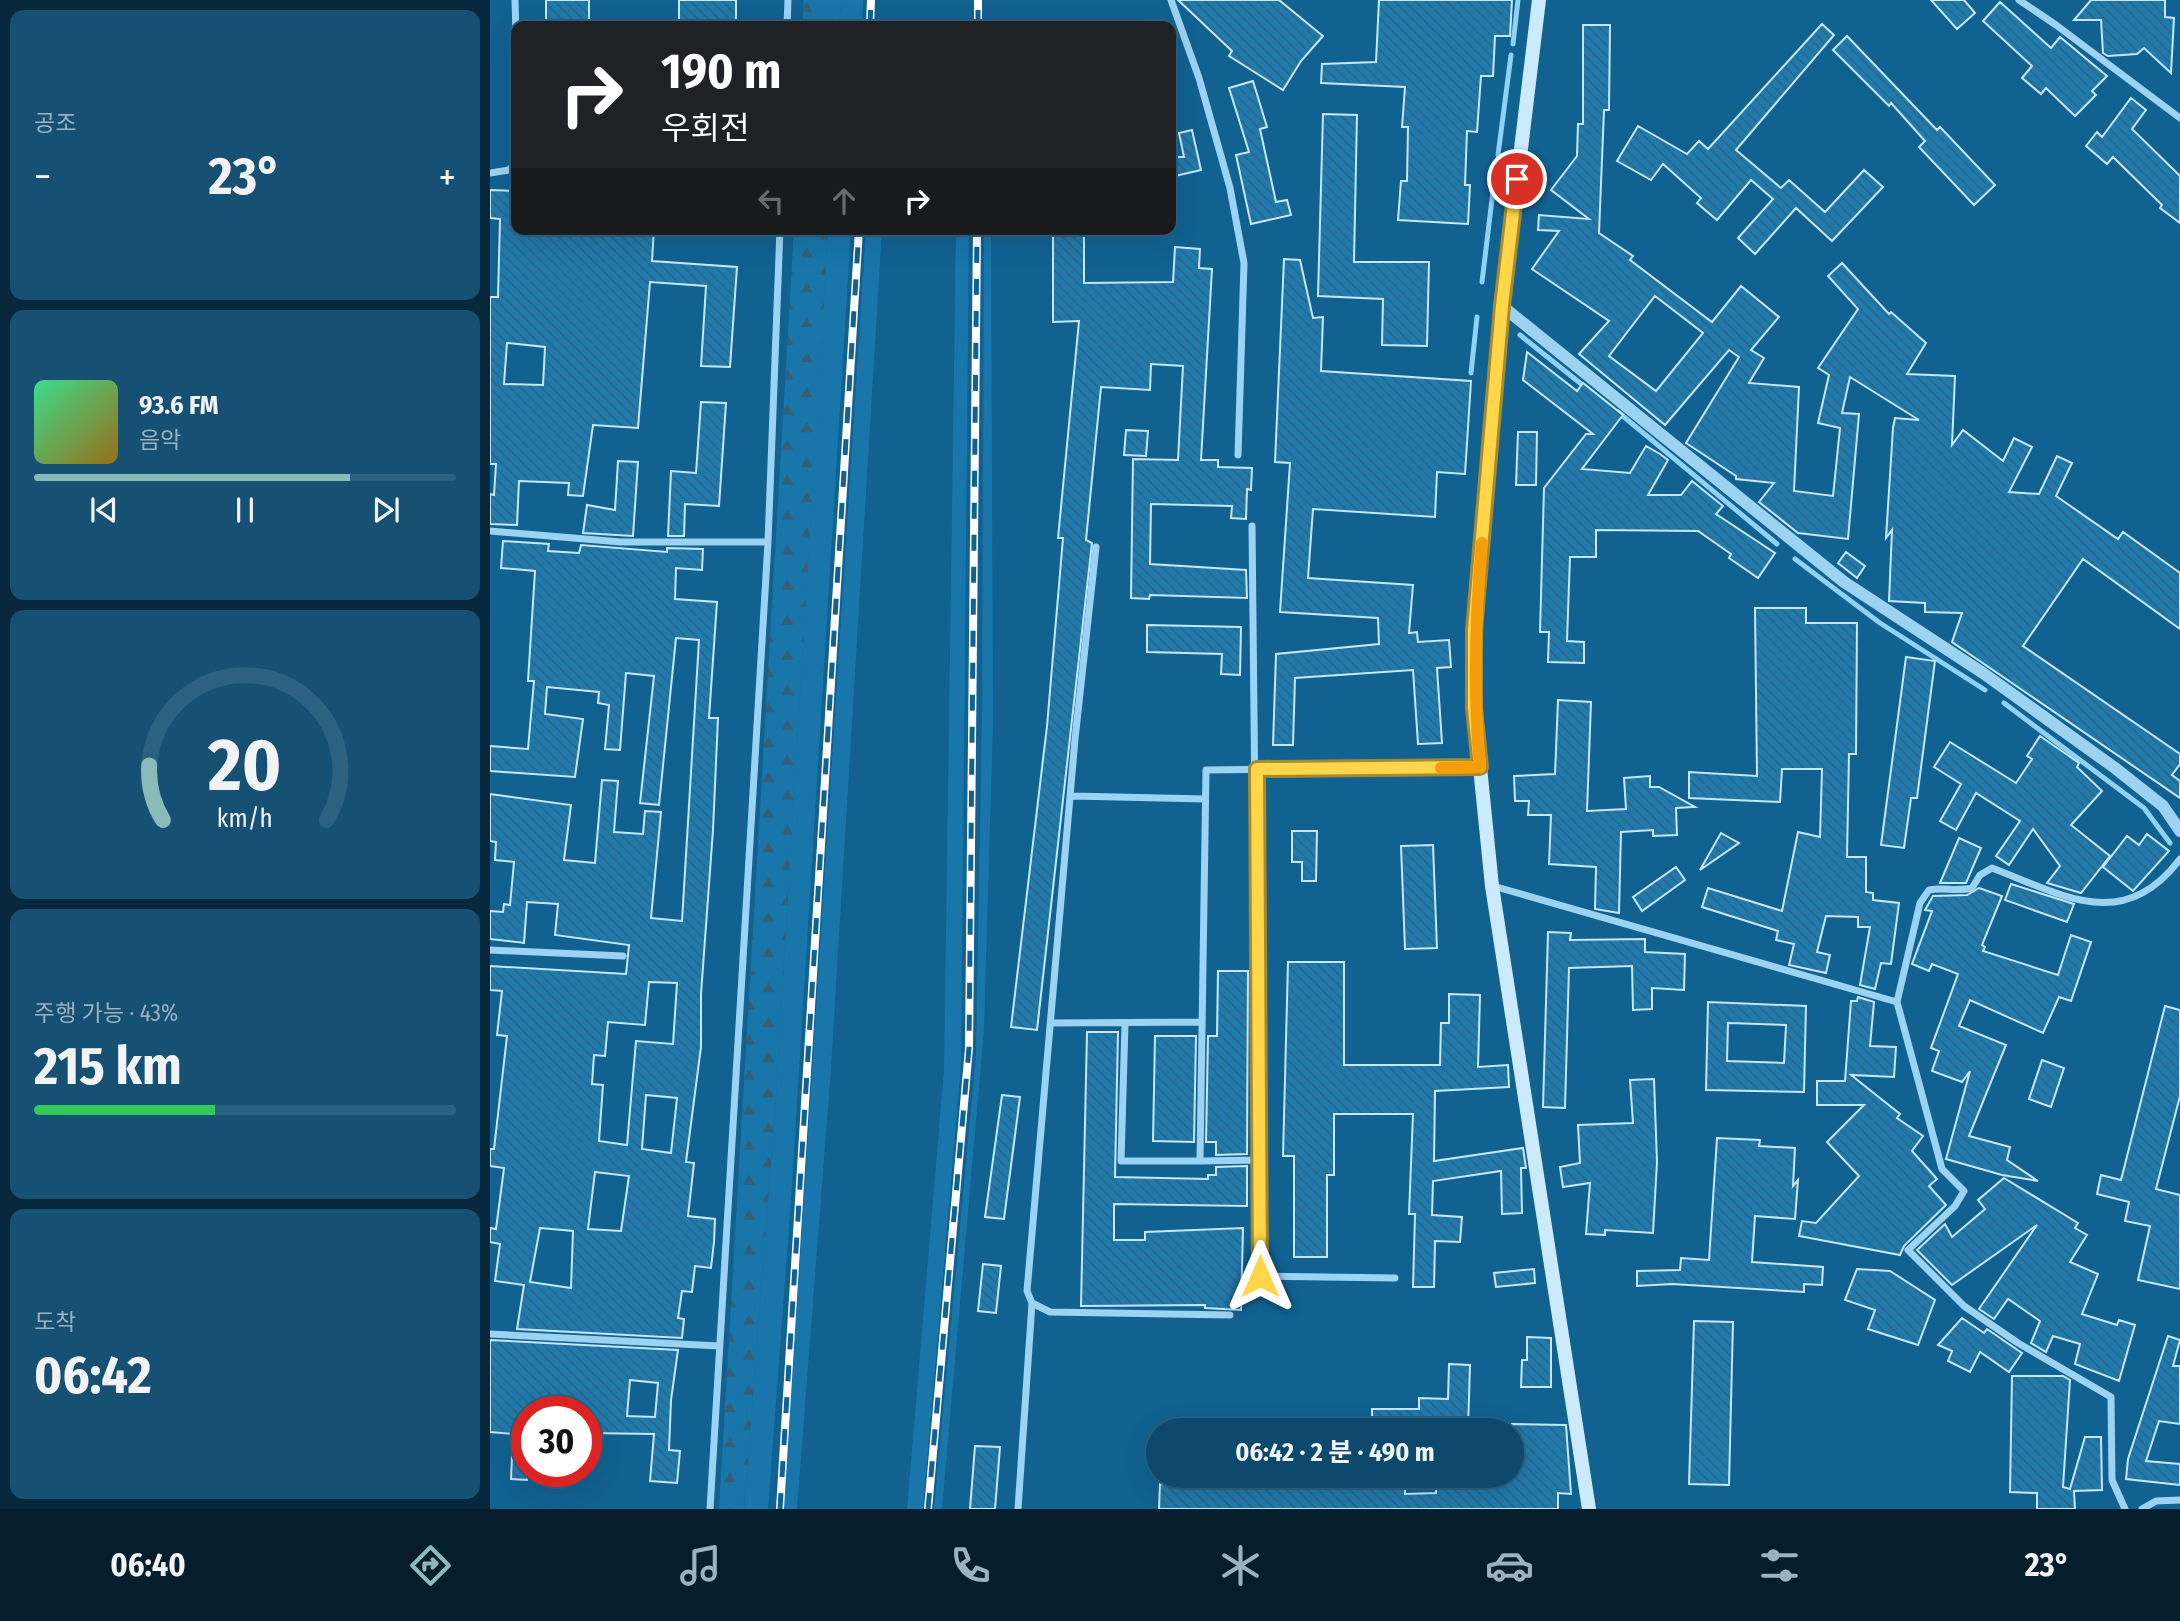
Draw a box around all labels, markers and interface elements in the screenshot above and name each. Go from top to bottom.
text: 190 m [661,42,781,101]
icon: right [546,49,637,140]
text: 공조 [34,109,76,137]
text: 우회전 [661,109,749,147]
text: 23° [208,145,281,208]
pin [1487,149,1547,209]
text: − [34,154,51,200]
text: + [439,154,456,200]
icon: arrive [1498,160,1536,198]
icon: left [752,182,790,220]
icon: ahead [825,182,863,220]
icon: right [898,182,936,220]
text: 93.6 FM [139,390,218,421]
text: 음악 [139,426,181,454]
icon: previous [85,491,123,529]
icon: pause [226,491,264,529]
icon: next [367,491,405,529]
text: 20 [207,723,282,810]
text: km/h [217,804,273,834]
text: 주행 가능 · 43% [34,999,178,1027]
text: 215 km [34,1035,182,1098]
position arrow [1223,1239,1297,1313]
text: 도착 [34,1308,76,1336]
text: 06:42 [34,1344,151,1407]
speed limit sign: 30 [511,1396,602,1487]
text: 06:42 · 2 분 · 490 m [1235,1437,1435,1468]
icon: directions [406,1541,455,1590]
icon: music [676,1541,725,1590]
icon: phone [946,1541,995,1590]
icon: climate [1216,1541,1265,1590]
icon: car [1485,1541,1534,1590]
icon: filters [1755,1541,1804,1590]
text: 06:40 [110,1546,186,1584]
text: 23° [2025,1546,2070,1584]

